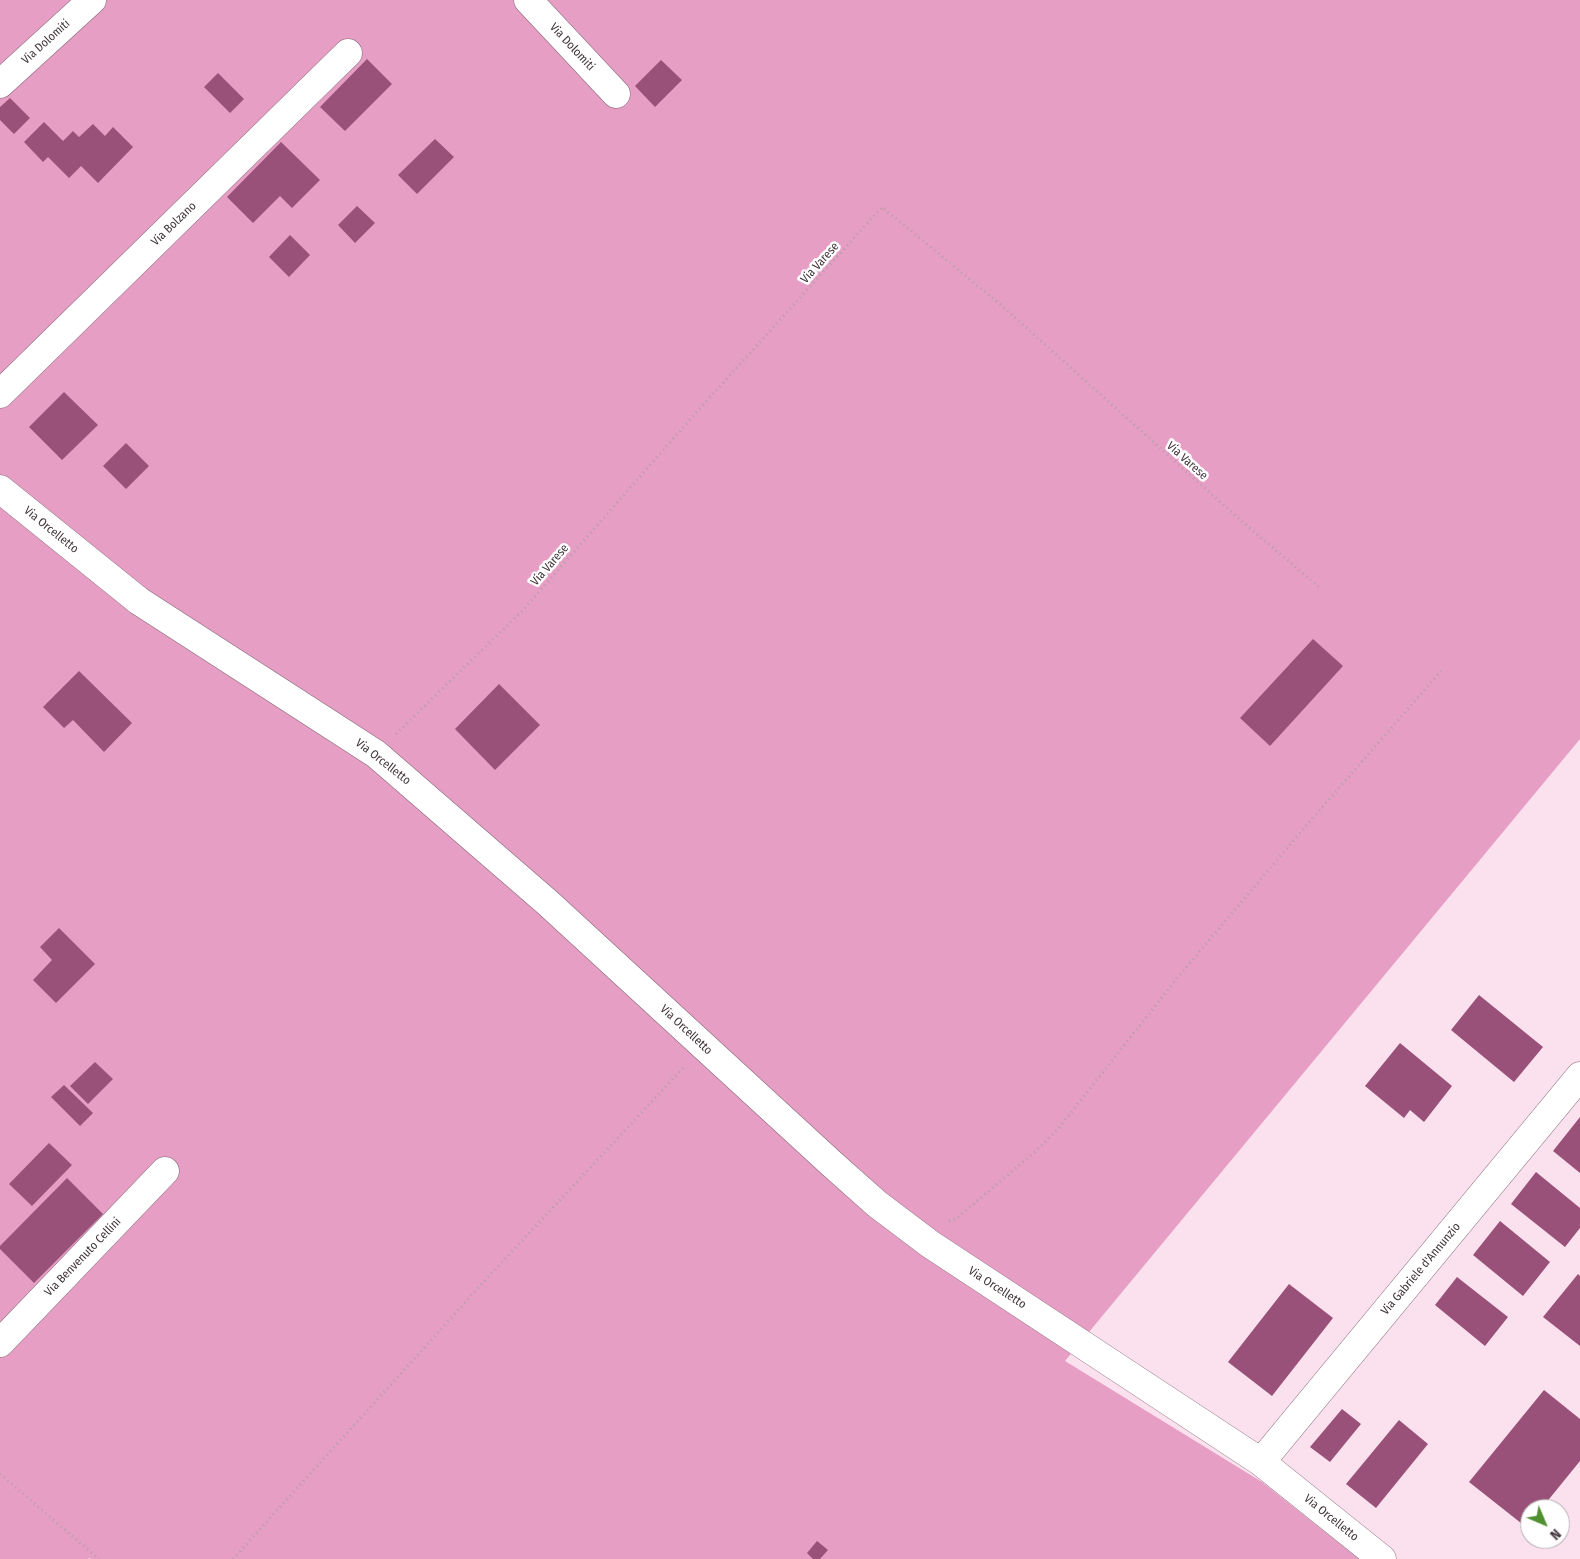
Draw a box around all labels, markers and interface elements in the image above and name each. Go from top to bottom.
street label: Via Dolomiti [19,17,73,67]
street label: Via Dolomiti [546,20,598,74]
street label: Via Bolzano [148,199,200,249]
street label: Via Varese [798,240,842,286]
street label: Via Varese [1164,439,1210,483]
street label: Via Orcelletto [21,504,81,556]
street label: Via Varese [528,541,572,589]
street label: Via Orcelletto [352,736,414,788]
street label: Via Orcelletto [657,1002,715,1058]
street label: Via Benvenuto Cellini [42,1215,124,1299]
street label: Via Gabriele d'Annunzio [1378,1220,1464,1318]
street label: Via Orcelletto [965,1264,1029,1312]
street label: Via Orcelletto [1301,1492,1361,1544]
north arrow [1520,1499,1570,1549]
text: N [1546,1525,1564,1543]

